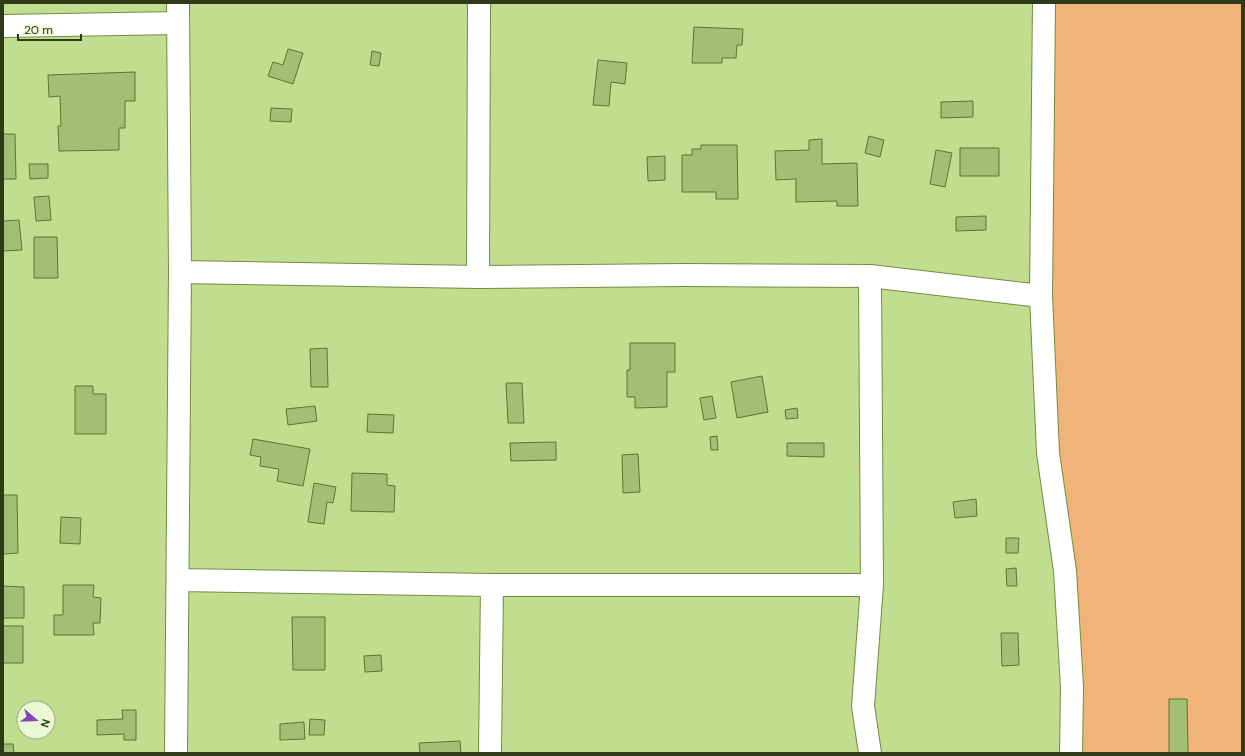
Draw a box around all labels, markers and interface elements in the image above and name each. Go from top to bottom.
scale bar [18,16,81,42]
text: 20 m [24,22,53,38]
north arrow [16,700,56,740]
text: N [38,717,53,729]

